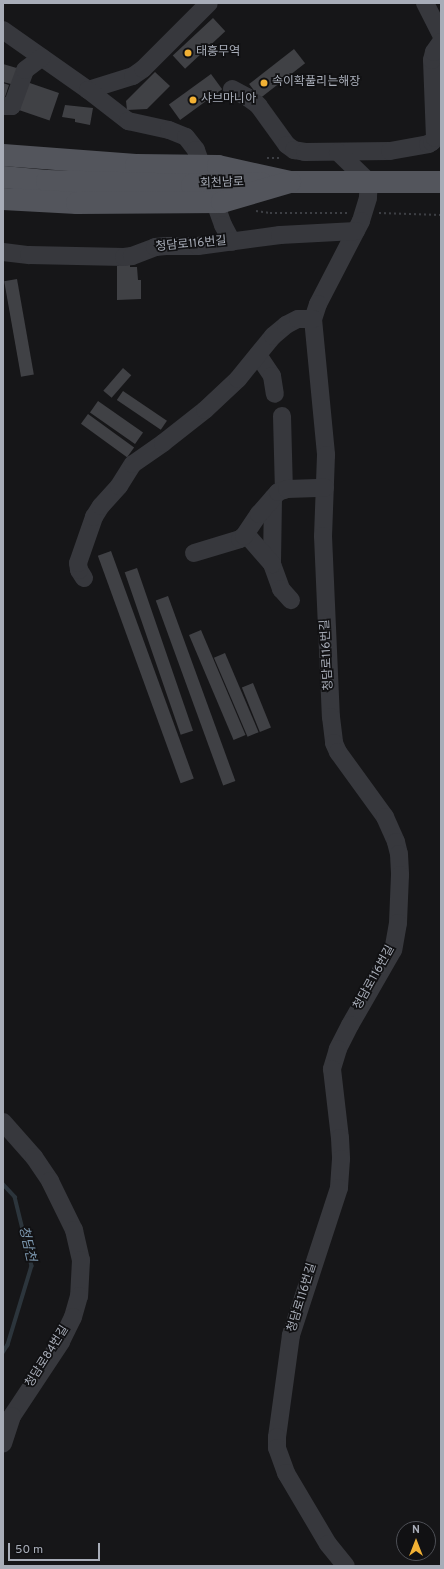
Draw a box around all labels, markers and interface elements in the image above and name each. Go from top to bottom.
place label: 태흥무역 [196,46,240,60]
marker: 태흥무역 [183,48,193,58]
place label: 속이확풀리는해장 [272,76,360,90]
marker: 속이확풀리는해장 [259,78,269,88]
place label: 샤브마니아 [201,93,256,107]
marker: 샤브마니아 [188,95,198,105]
street label: 회천남로 [200,176,244,192]
street label: 청담로116번길 [155,235,227,255]
street label: 청담로116번길 [319,619,337,691]
street label: 청담로116번길 [351,943,399,1013]
water label: 청담천 [14,1225,38,1263]
street label: 청담로116번길 [286,1262,320,1334]
street label: 청담로84번길 [23,1324,73,1390]
north arrow [396,1521,436,1561]
text: N [412,1523,420,1537]
scale bar [10,1535,102,1561]
text: 50 m [15,1542,43,1558]

